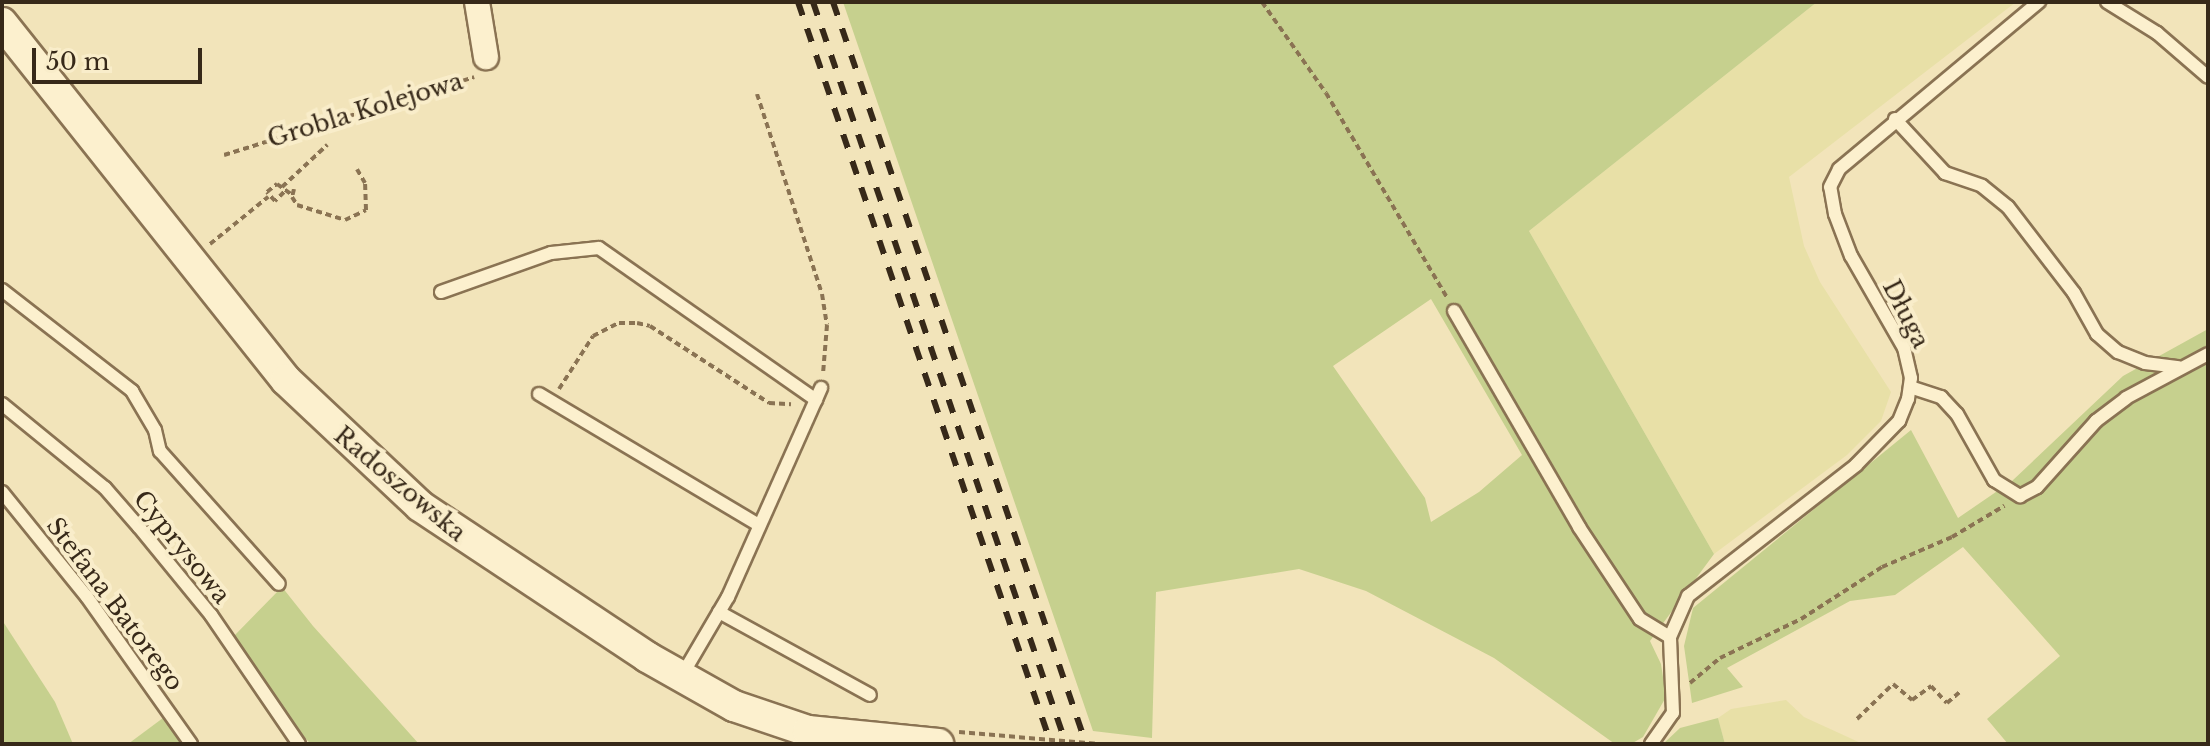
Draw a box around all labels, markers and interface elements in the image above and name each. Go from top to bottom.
scale bar [36,32,206,82]
text: 50 m [46,47,109,76]
street label: Grobla Kolejowa [264,67,466,153]
street label: Długa [1877,275,1935,353]
street label: Radoszowska [328,421,472,547]
street label: Cyprysowa [128,485,236,609]
street label: Stefana Batorego [40,512,190,696]

